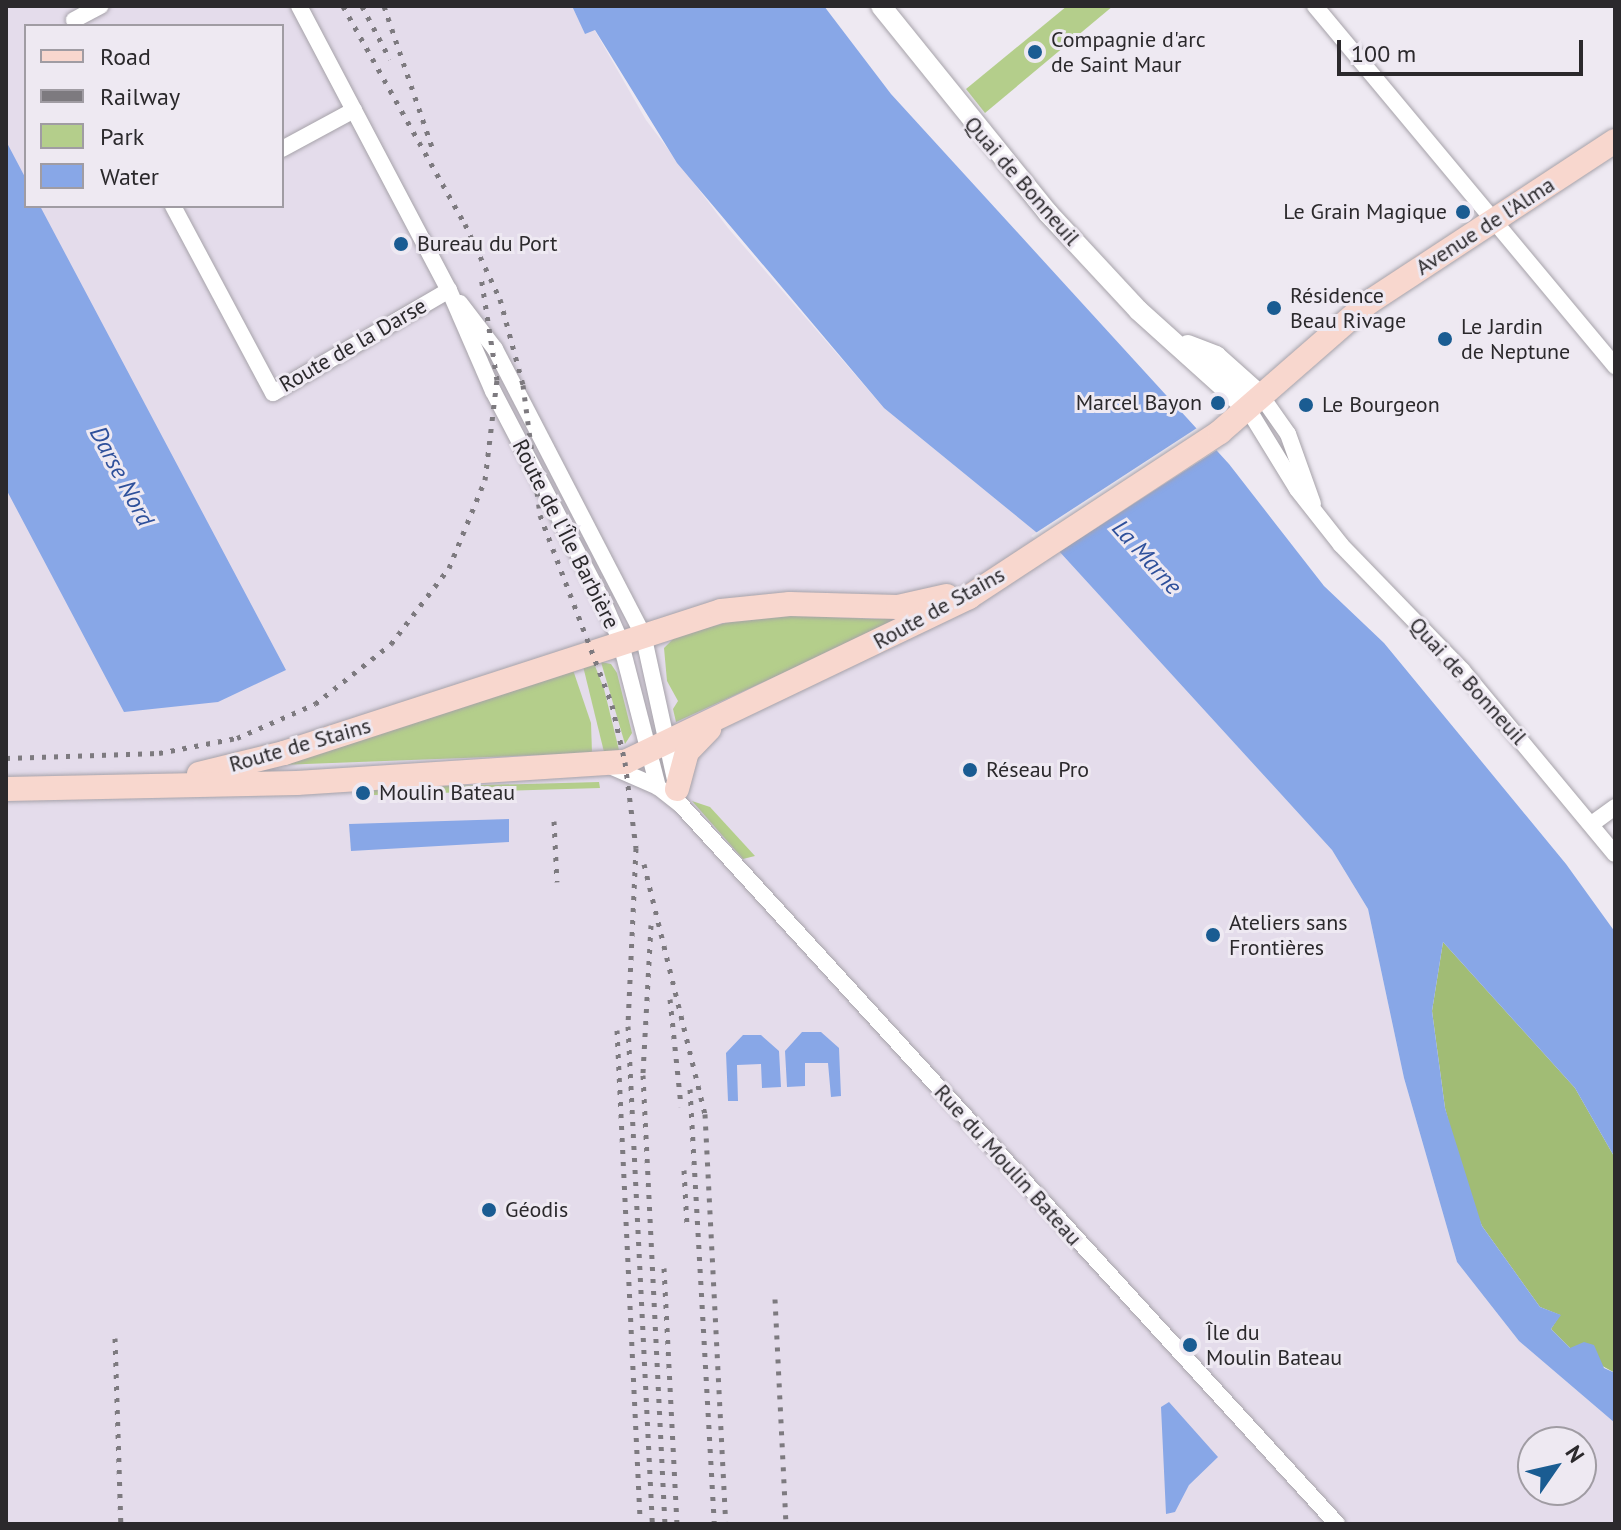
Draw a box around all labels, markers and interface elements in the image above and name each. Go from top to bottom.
legend [24,24,284,208]
scale bar [1341,24,1587,74]
place label: Compagnie d'arc de Saint Maur [1051,26,1206,78]
text: 100 m [1351,38,1416,69]
text: Road [100,41,151,72]
marker: Compagnie d'arc de Saint Maur [1026,43,1044,61]
text: Railway [100,81,180,112]
street label: Quai de Bonneuil [959,111,1085,251]
text: Park [100,121,144,152]
text: Water [100,161,159,192]
street label: Avenue de l'Alma [1411,171,1559,281]
place label: Le Grain Magique [1283,199,1447,225]
marker: Le Grain Magique [1454,203,1472,221]
place label: Bureau du Port [417,231,557,257]
marker: Bureau du Port [392,235,410,253]
place label: Résidence Beau Rivage [1290,282,1406,334]
street label: Route de la Darse [275,292,431,398]
marker: Résidence Beau Rivage [1265,299,1283,317]
place label: Le Jardin de Neptune [1461,313,1570,364]
marker: Le Jardin de Neptune [1436,330,1454,348]
place label: Marcel Bayon [1076,390,1202,416]
place label: Le Bourgeon [1322,392,1440,418]
marker: Marcel Bayon [1209,394,1227,412]
marker: Le Bourgeon [1297,396,1315,414]
water label: Darse Nord [84,421,160,531]
street label: Route de l'Île Barbière [507,435,625,633]
water label: La Marne [1106,514,1188,600]
street label: Route de Stains [869,561,1009,655]
street label: Quai de Bonneuil [1404,612,1532,750]
street label: Route de Stains [226,712,374,778]
place label: Réseau Pro [986,757,1089,783]
marker: Réseau Pro [961,761,979,779]
place label: Moulin Bateau [379,780,515,806]
marker: Moulin Bateau [354,784,372,802]
place label: Ateliers sans Frontières [1229,909,1348,960]
marker: Ateliers sans Frontières [1204,926,1222,944]
street label: Rue du Moulin Bateau [929,1079,1087,1251]
place label: Géodis [505,1197,568,1223]
marker: Géodis [480,1201,498,1219]
place label: Île du Moulin Bateau [1206,1319,1342,1370]
marker: Île du Moulin Bateau [1181,1336,1199,1354]
north arrow [1517,1426,1597,1506]
text: N [1560,1440,1591,1468]

